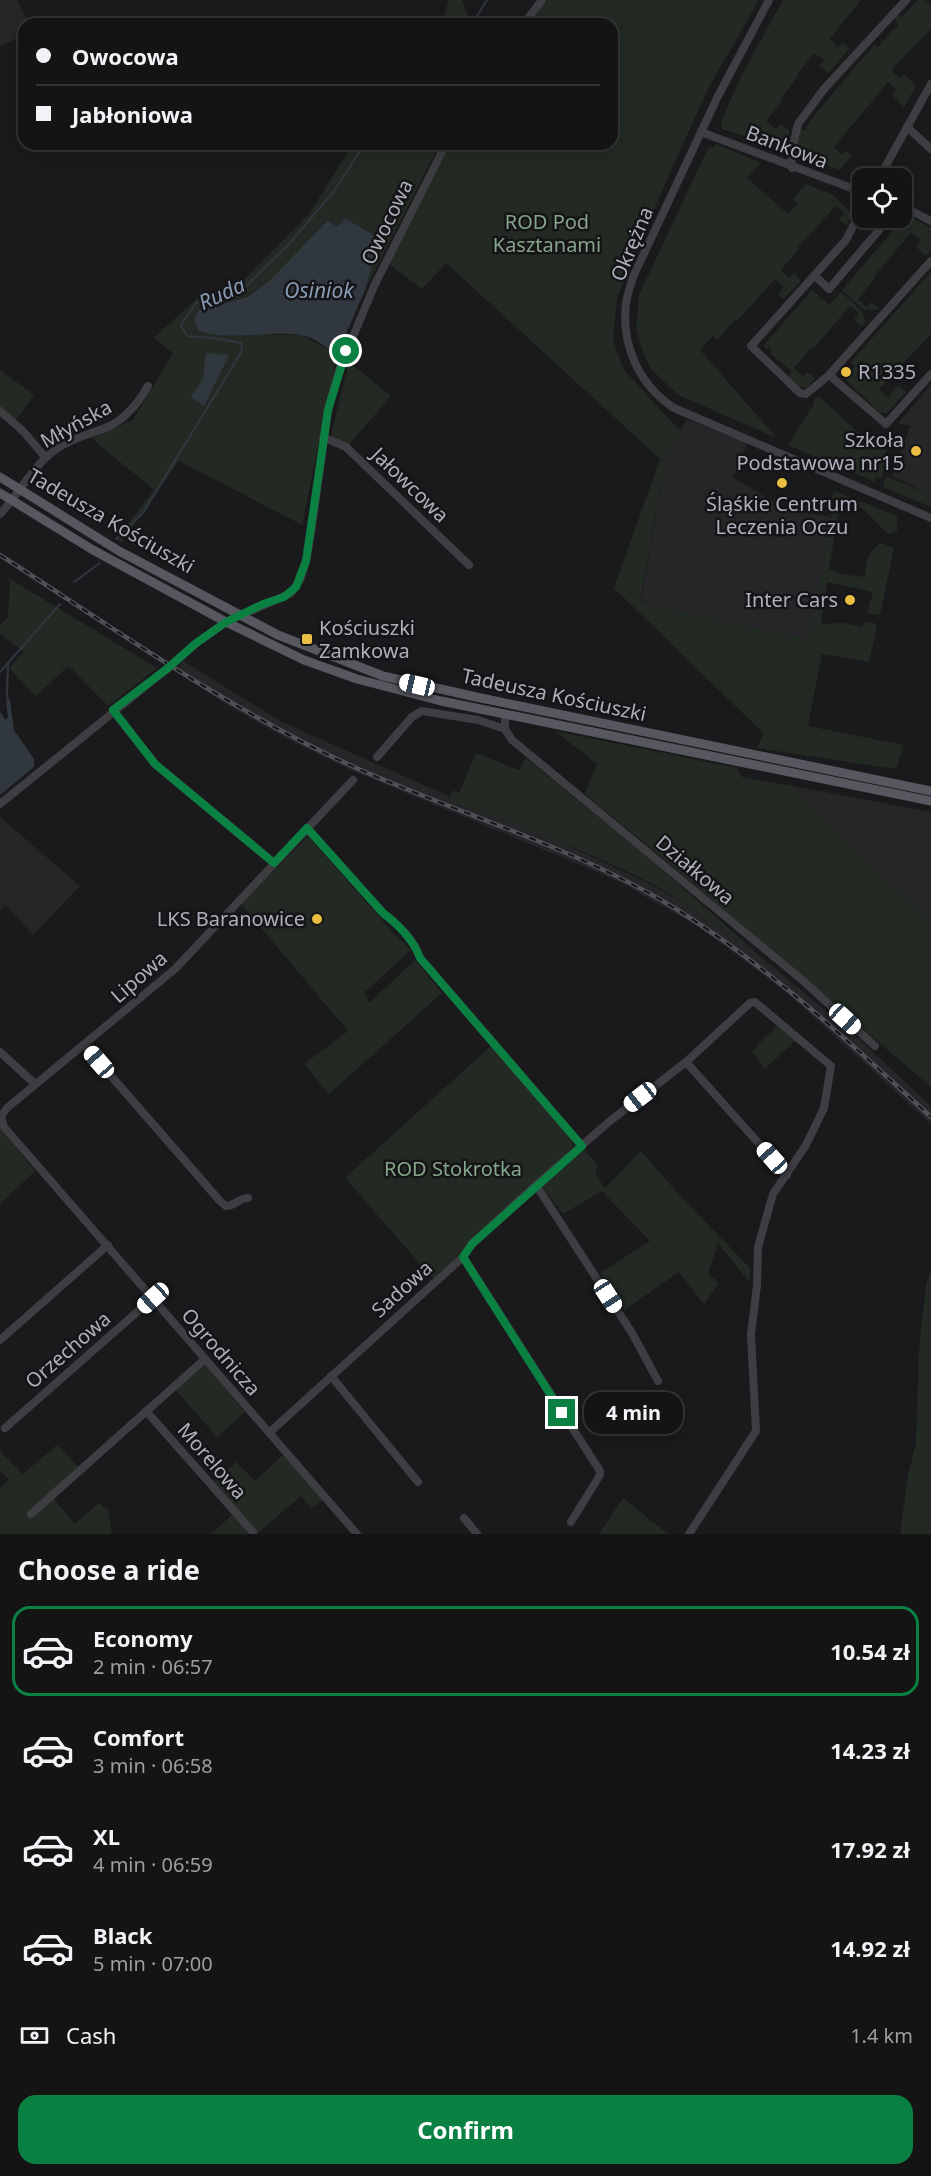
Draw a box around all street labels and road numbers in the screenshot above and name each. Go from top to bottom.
street label: Bankowa [742,119,832,175]
street label: Owocowa [354,175,419,269]
street label: Okrężna [604,203,659,285]
street label: Młyńska [35,393,116,454]
street label: Jałowcowa [364,440,455,528]
street label: Tadeusza Kościuszki [23,462,199,579]
street label: Tadeusza Kościuszki [459,662,649,727]
street label: Działkowa [650,829,740,910]
street label: Lipowa [105,945,173,1009]
street label: Sadowa [365,1254,438,1323]
street label: Ogrodnicza [176,1302,267,1401]
street label: Orzechowa [19,1305,116,1394]
street label: Morelowa [172,1417,253,1505]

